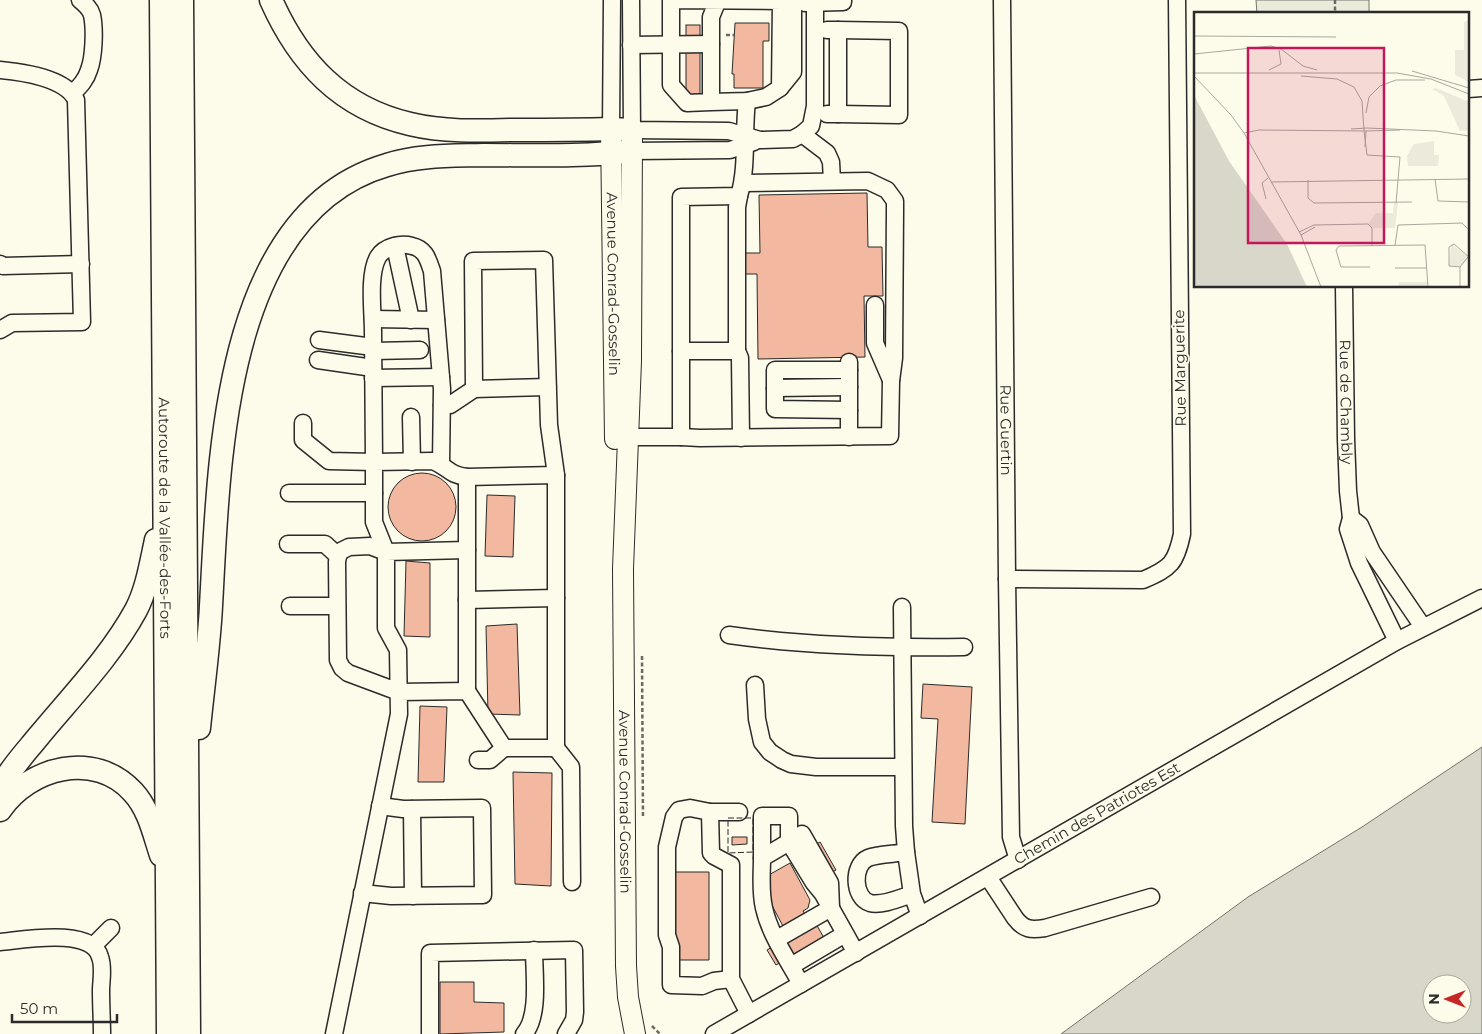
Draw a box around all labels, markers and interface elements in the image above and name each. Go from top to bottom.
inset map [1194,12,1470,288]
street label: Avenue Conrad-Gosselin [603,192,624,376]
street label: Rue Marguerite [1169,309,1190,427]
street label: Rue de Chambly [1336,339,1357,466]
street label: Rue Guertin [996,384,1016,476]
street label: Autoroute de la Vallée-des-Forts [155,397,175,639]
street label: Avenue Conrad-Gosselin [615,710,635,894]
street label: Chemin des Patriotes Est [1010,758,1183,868]
north arrow [1422,974,1472,1024]
scale bar [12,992,118,1024]
text: N [1425,993,1443,1005]
text: 50 m [20,999,58,1018]

